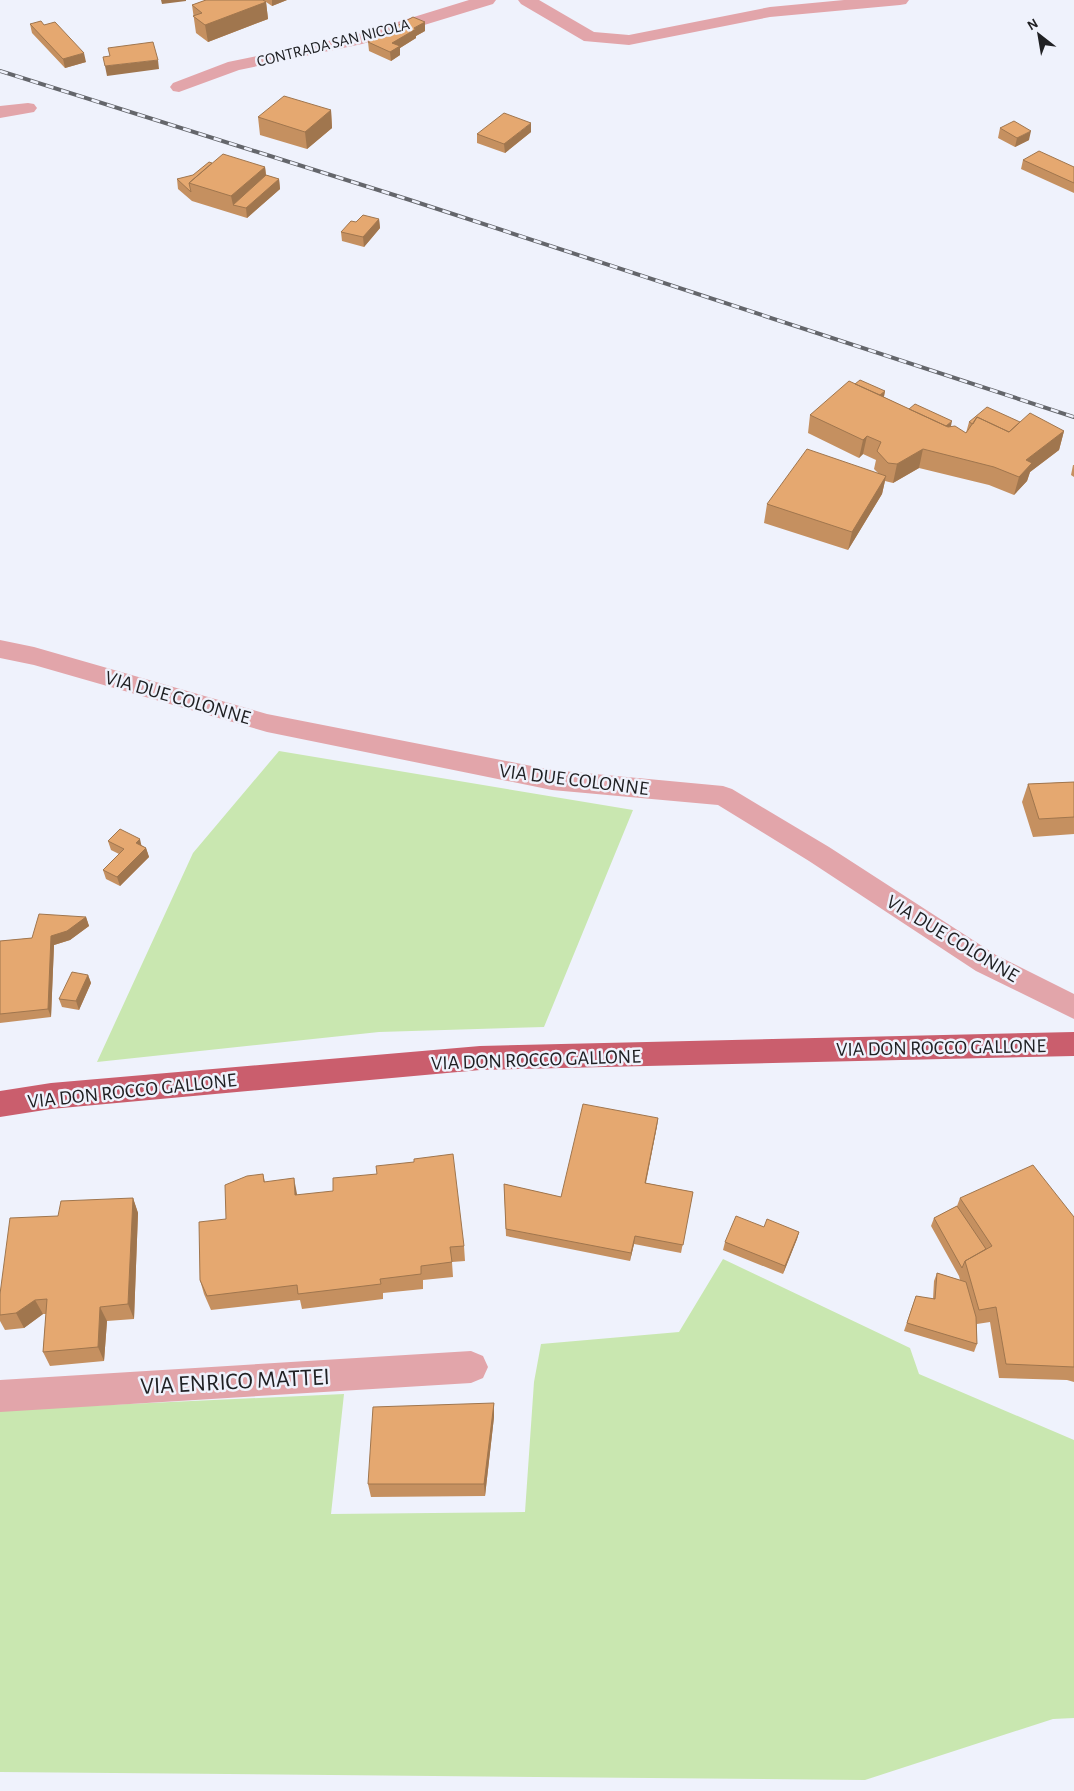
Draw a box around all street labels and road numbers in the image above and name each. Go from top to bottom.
street label: CONTRADA SAN NICOLA [255,16,411,70]
street label: VIA DUE COLONNE [103,668,253,728]
street label: VIA DUE COLONNE [498,761,650,799]
street label: VIA DUE COLONNE [883,892,1022,986]
street label: VIA DON ROCCO GALLONE [836,1036,1047,1060]
street label: VIA DON ROCCO GALLONE [431,1046,642,1074]
street label: VIA DON ROCCO GALLONE [27,1070,238,1112]
street label: VIA ENRICO MATTEI [140,1365,330,1399]

